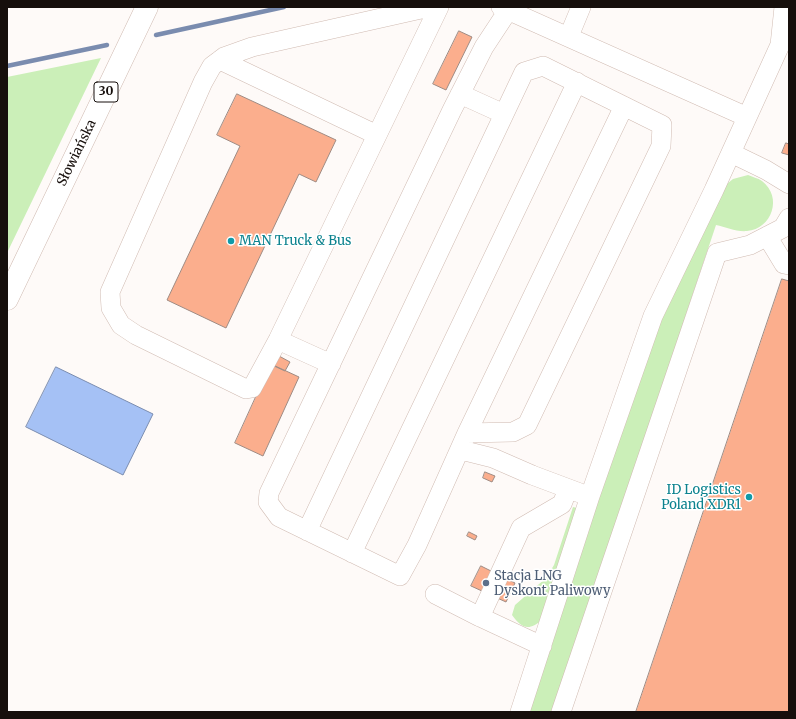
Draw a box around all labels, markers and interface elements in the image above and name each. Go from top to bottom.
road number: 30 [94,82,118,102]
street label: Słowiańska [54,117,100,189]
place label: MAN Truck & Bus [239,233,351,249]
marker: MAN Truck & Bus [226,236,236,246]
place label: ID Logistics Poland XDR1 [661,482,741,513]
marker: ID Logistics Poland XDR1 [744,492,754,502]
place label: Stacja LNG Dyskont Paliwowy [494,568,611,599]
marker: Stacja LNG Dyskont Paliwowy [481,578,491,588]

